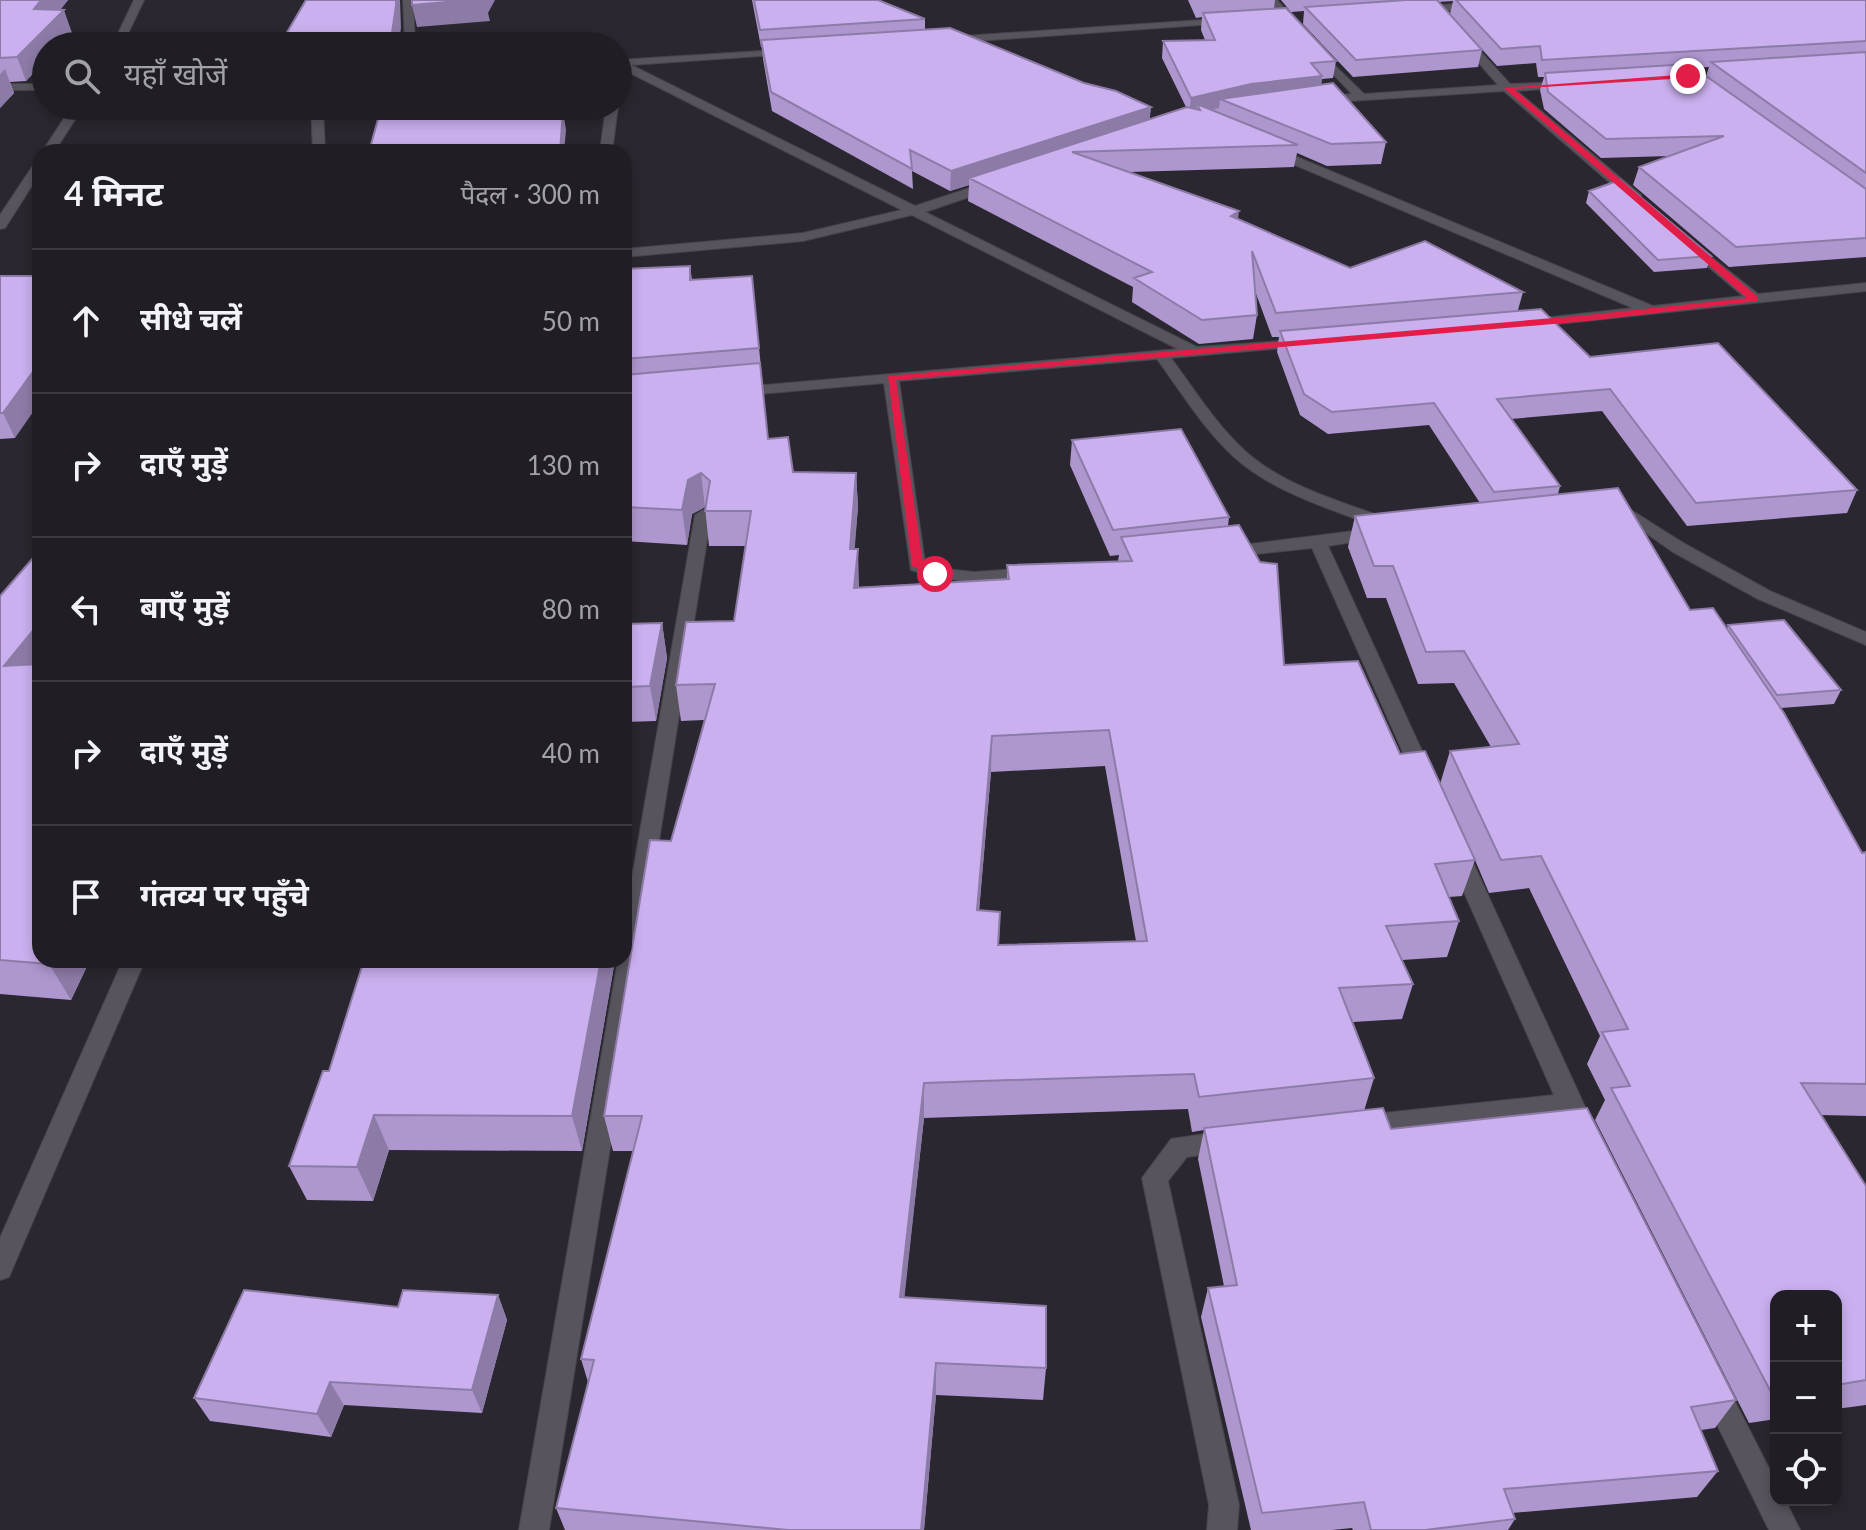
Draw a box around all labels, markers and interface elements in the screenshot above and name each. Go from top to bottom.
search box [32,32,632,120]
icon: search [60,54,104,98]
text: यहाँ खोजें [124,55,227,91]
route end [1670,58,1706,94]
text: 4 मिनट [64,172,163,213]
text: पैदल · 300 m [460,178,600,210]
icon: ahead [64,299,108,343]
text: सीधे चलें [140,300,242,336]
text: 50 m [542,305,600,337]
icon: right [64,443,108,487]
text: दाएँ मुड़ें [140,444,228,480]
text: 130 m [527,449,600,481]
route start [917,556,953,592]
icon: left [64,587,108,631]
text: बाएँ मुड़ें [140,588,230,624]
text: 80 m [542,593,600,625]
icon: right [64,731,108,775]
text: दाएँ मुड़ें [140,732,228,768]
text: 40 m [542,737,600,769]
icon: arrive [64,875,108,919]
text: गंतव्य पर पहुँचे [140,876,309,912]
map controls [1770,1290,1842,1506]
button: + [1770,1290,1842,1362]
button: − [1770,1362,1842,1434]
button: locate [1770,1434,1842,1506]

